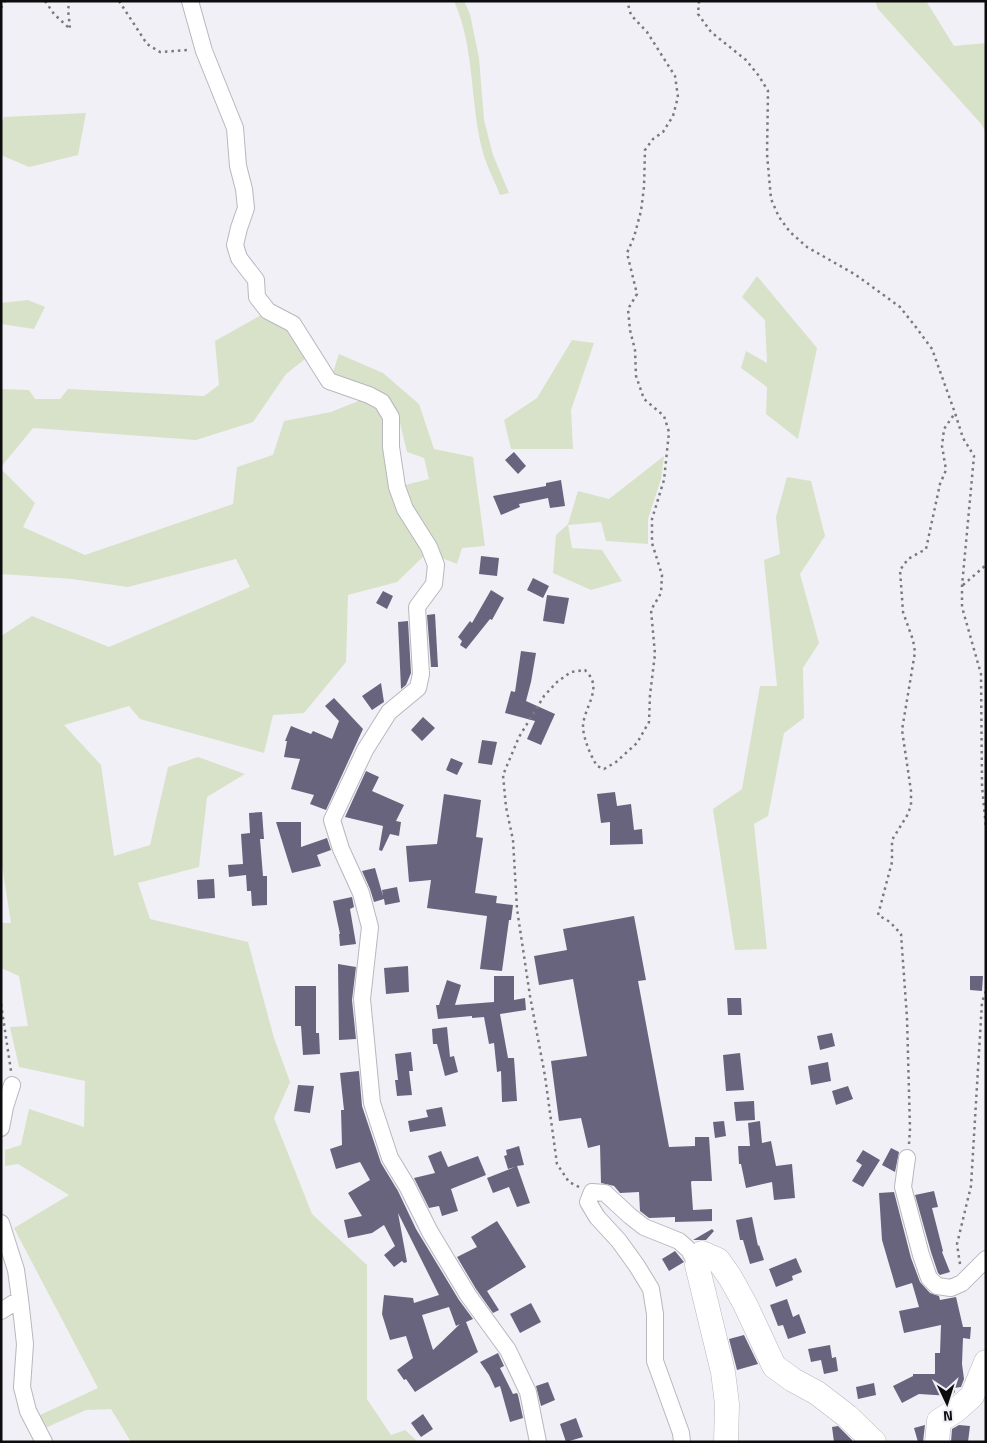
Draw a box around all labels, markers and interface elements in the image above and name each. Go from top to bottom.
north arrow [922,1378,972,1428]
text: N [942,1406,954,1427]

